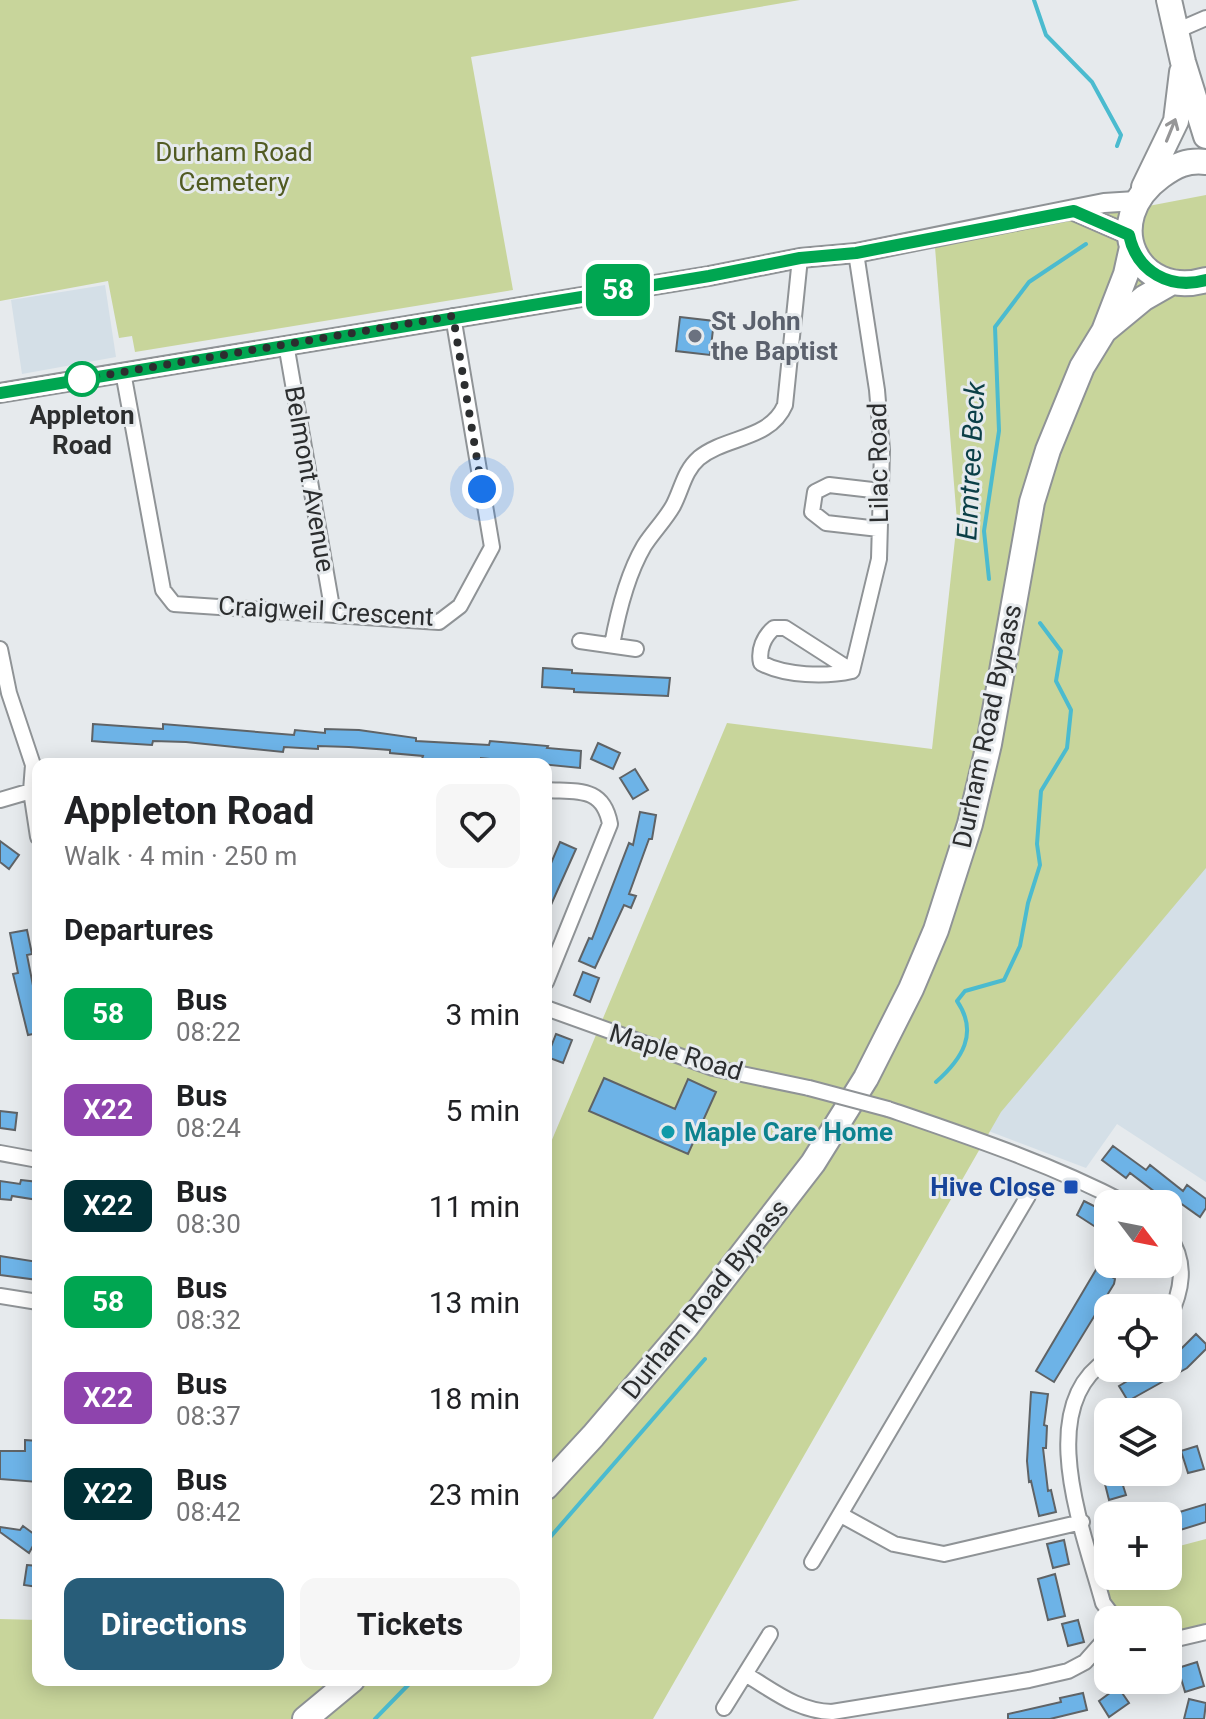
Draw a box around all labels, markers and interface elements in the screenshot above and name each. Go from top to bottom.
one-way arrow [1165,118,1179,143]
park label: Durham Road Cemetery [155,137,313,197]
line badge: 58 [582,264,654,316]
text: 58 [602,273,634,306]
place label: St John the Baptist [711,306,838,366]
marker: St John the Baptist [686,327,704,345]
marker: Appleton Road [65,362,99,396]
water label: Elmtree Beck [950,380,992,541]
street label: Belmont Avenue [279,384,341,574]
place label: Appleton Road [30,400,134,460]
street label: Lilac Road [862,402,894,524]
your location [462,469,502,509]
street label: Craigweil Crescent [218,590,434,632]
street label: Durham Road Bypass [947,602,1027,850]
button: heart [436,784,520,868]
text: Appleton Road [64,789,314,833]
text: Walk · 4 min · 250 m [64,841,297,871]
text: Departures [64,912,214,947]
text: Bus [176,982,227,1017]
text: 58 [92,997,124,1030]
text: 3 min [446,997,520,1032]
text: 08:22 [176,1017,241,1047]
street label: Maple Road [606,1018,746,1086]
text: Bus [176,1078,227,1113]
text: X22 [83,1093,133,1126]
text: 5 min [446,1093,520,1128]
text: 08:24 [176,1113,241,1143]
place label: Maple Care Home [684,1117,893,1147]
marker: Maple Care Home [659,1123,677,1141]
place label: Hive Close [930,1172,1055,1202]
text: Bus [176,1174,227,1209]
marker: Hive Close [1062,1178,1080,1196]
text: X22 [83,1189,133,1222]
text: 11 min [429,1189,520,1224]
north arrow [1094,1190,1182,1278]
map controls [1094,1190,1182,1694]
street label: Durham Road Bypass [615,1193,795,1405]
text: 08:30 [176,1209,241,1239]
text: Bus [176,1270,227,1305]
text: 58 [92,1285,124,1318]
text: 13 min [429,1285,520,1320]
button: locate [1094,1294,1182,1382]
text: 08:32 [176,1305,241,1335]
text: Bus [176,1366,227,1401]
text: X22 [83,1381,133,1414]
text: 18 min [429,1381,520,1416]
button: layers [1094,1398,1182,1486]
text: 08:37 [176,1401,241,1431]
text: Bus [176,1462,227,1497]
text: X22 [83,1477,133,1510]
text: 23 min [429,1477,520,1512]
text: 08:42 [176,1497,241,1527]
button: + [1094,1502,1182,1590]
button: Directions [64,1578,284,1670]
button: Tickets [300,1578,520,1670]
button: − [1094,1606,1182,1694]

